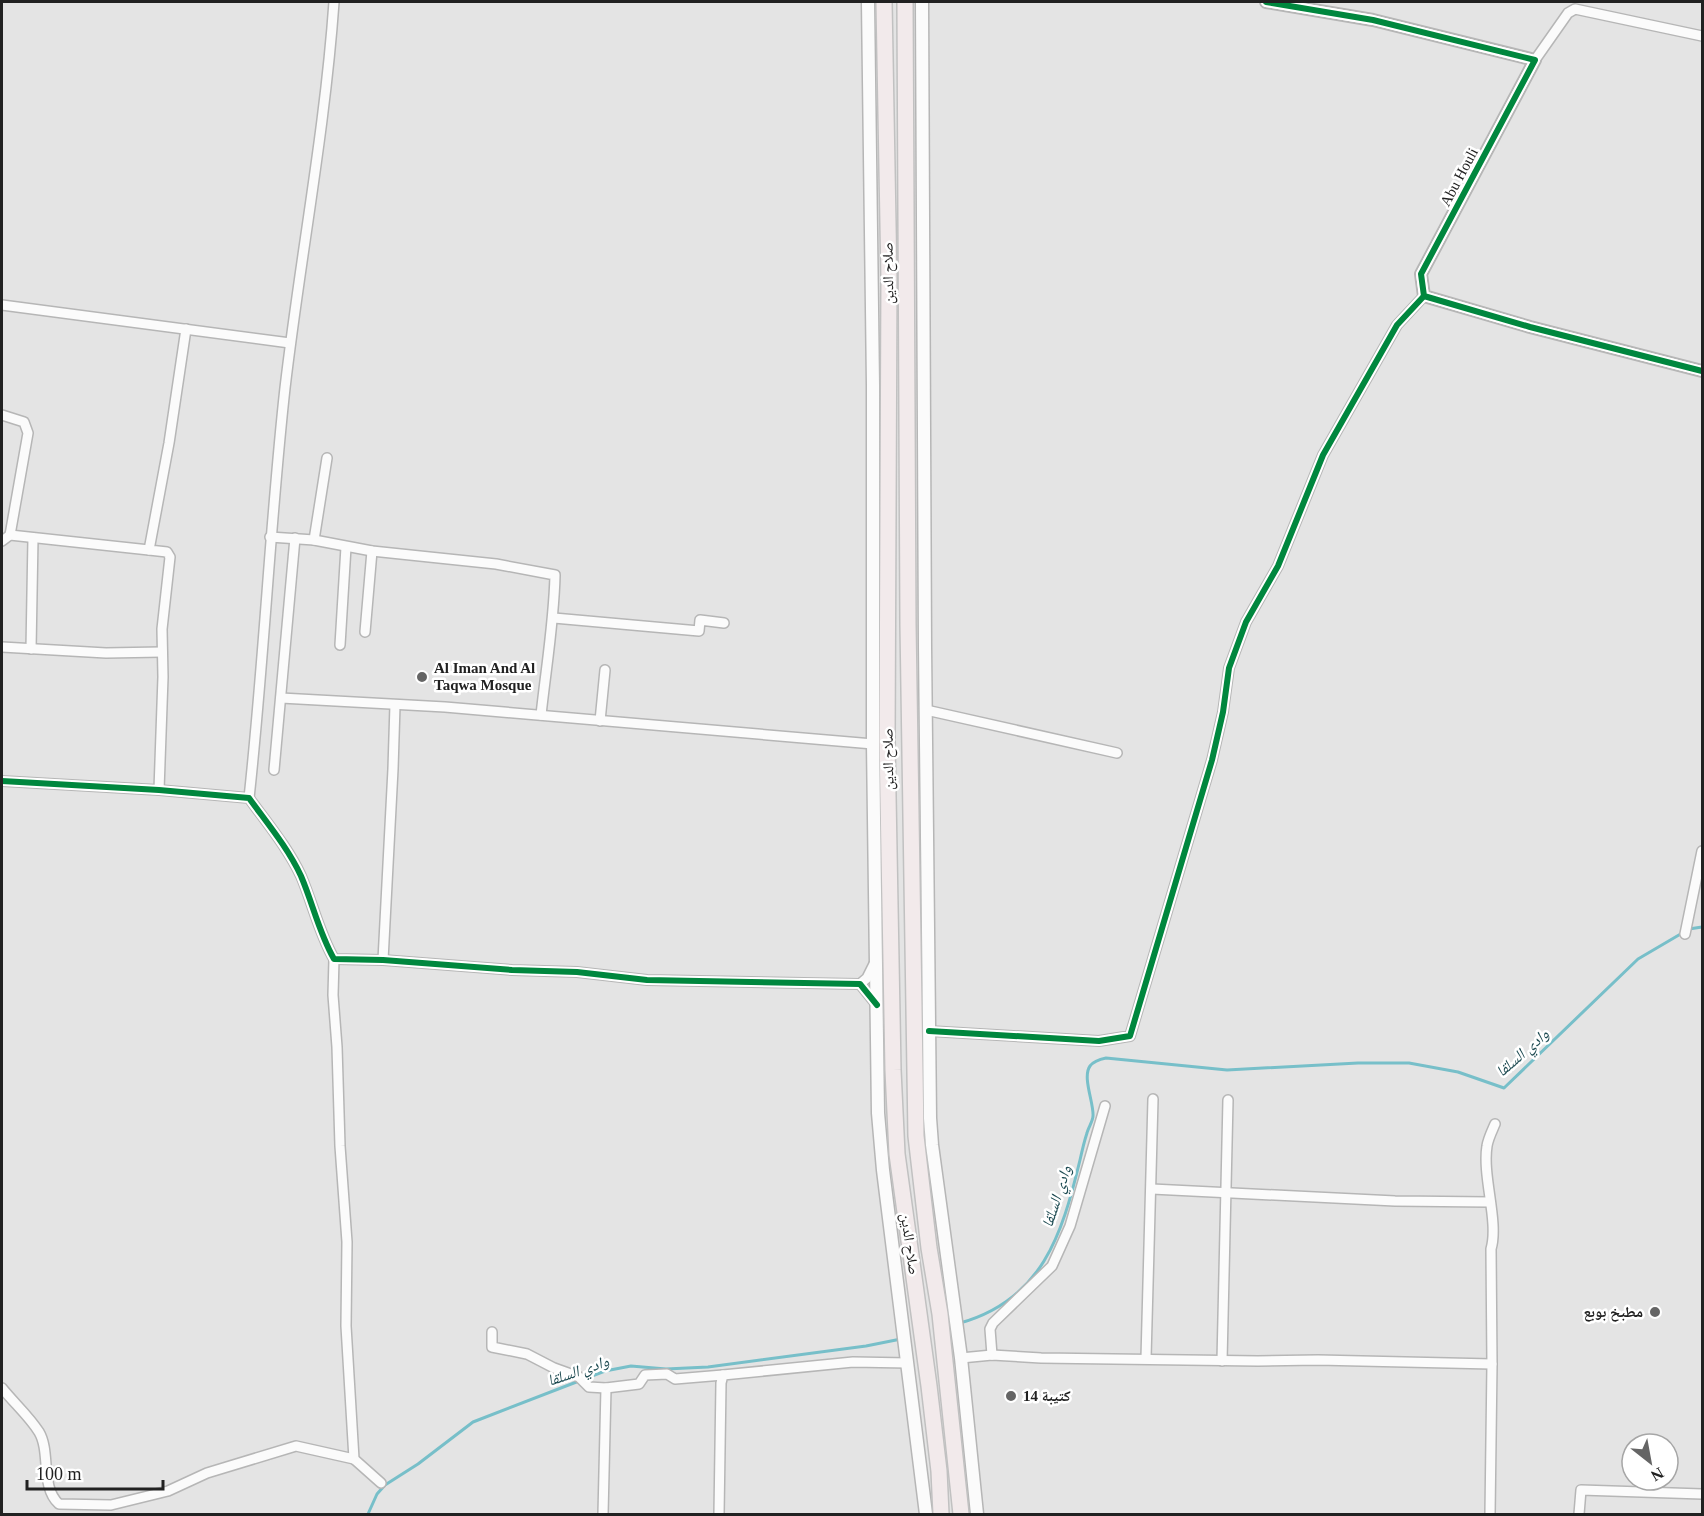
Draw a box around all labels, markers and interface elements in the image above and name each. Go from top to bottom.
street label: Abu Houli [1437,145,1481,209]
street label: صلاح الدين [879,242,899,304]
place label: Al Iman And Al Taqwa Mosque [434,660,535,693]
marker: Al Iman And Al Taqwa Mosque [415,670,429,684]
street label: صلاح الدين [879,728,899,790]
water label: وادي السلقا [1493,1025,1555,1083]
water label: وادي السلقا [1039,1163,1078,1230]
street label: صلاح الدين [896,1212,922,1276]
place label: مطبخ بوبع [1584,1304,1643,1322]
marker: مطبخ بوبع [1648,1305,1662,1319]
water label: وادي السلقا [545,1352,613,1393]
place label: كتيبة 14 [1023,1388,1071,1405]
marker: كتيبة 14 [1004,1389,1018,1403]
north arrow [1620,1432,1680,1492]
scale bar [27,1453,164,1491]
text: 100 m [36,1464,82,1484]
text: N [1648,1464,1667,1485]

